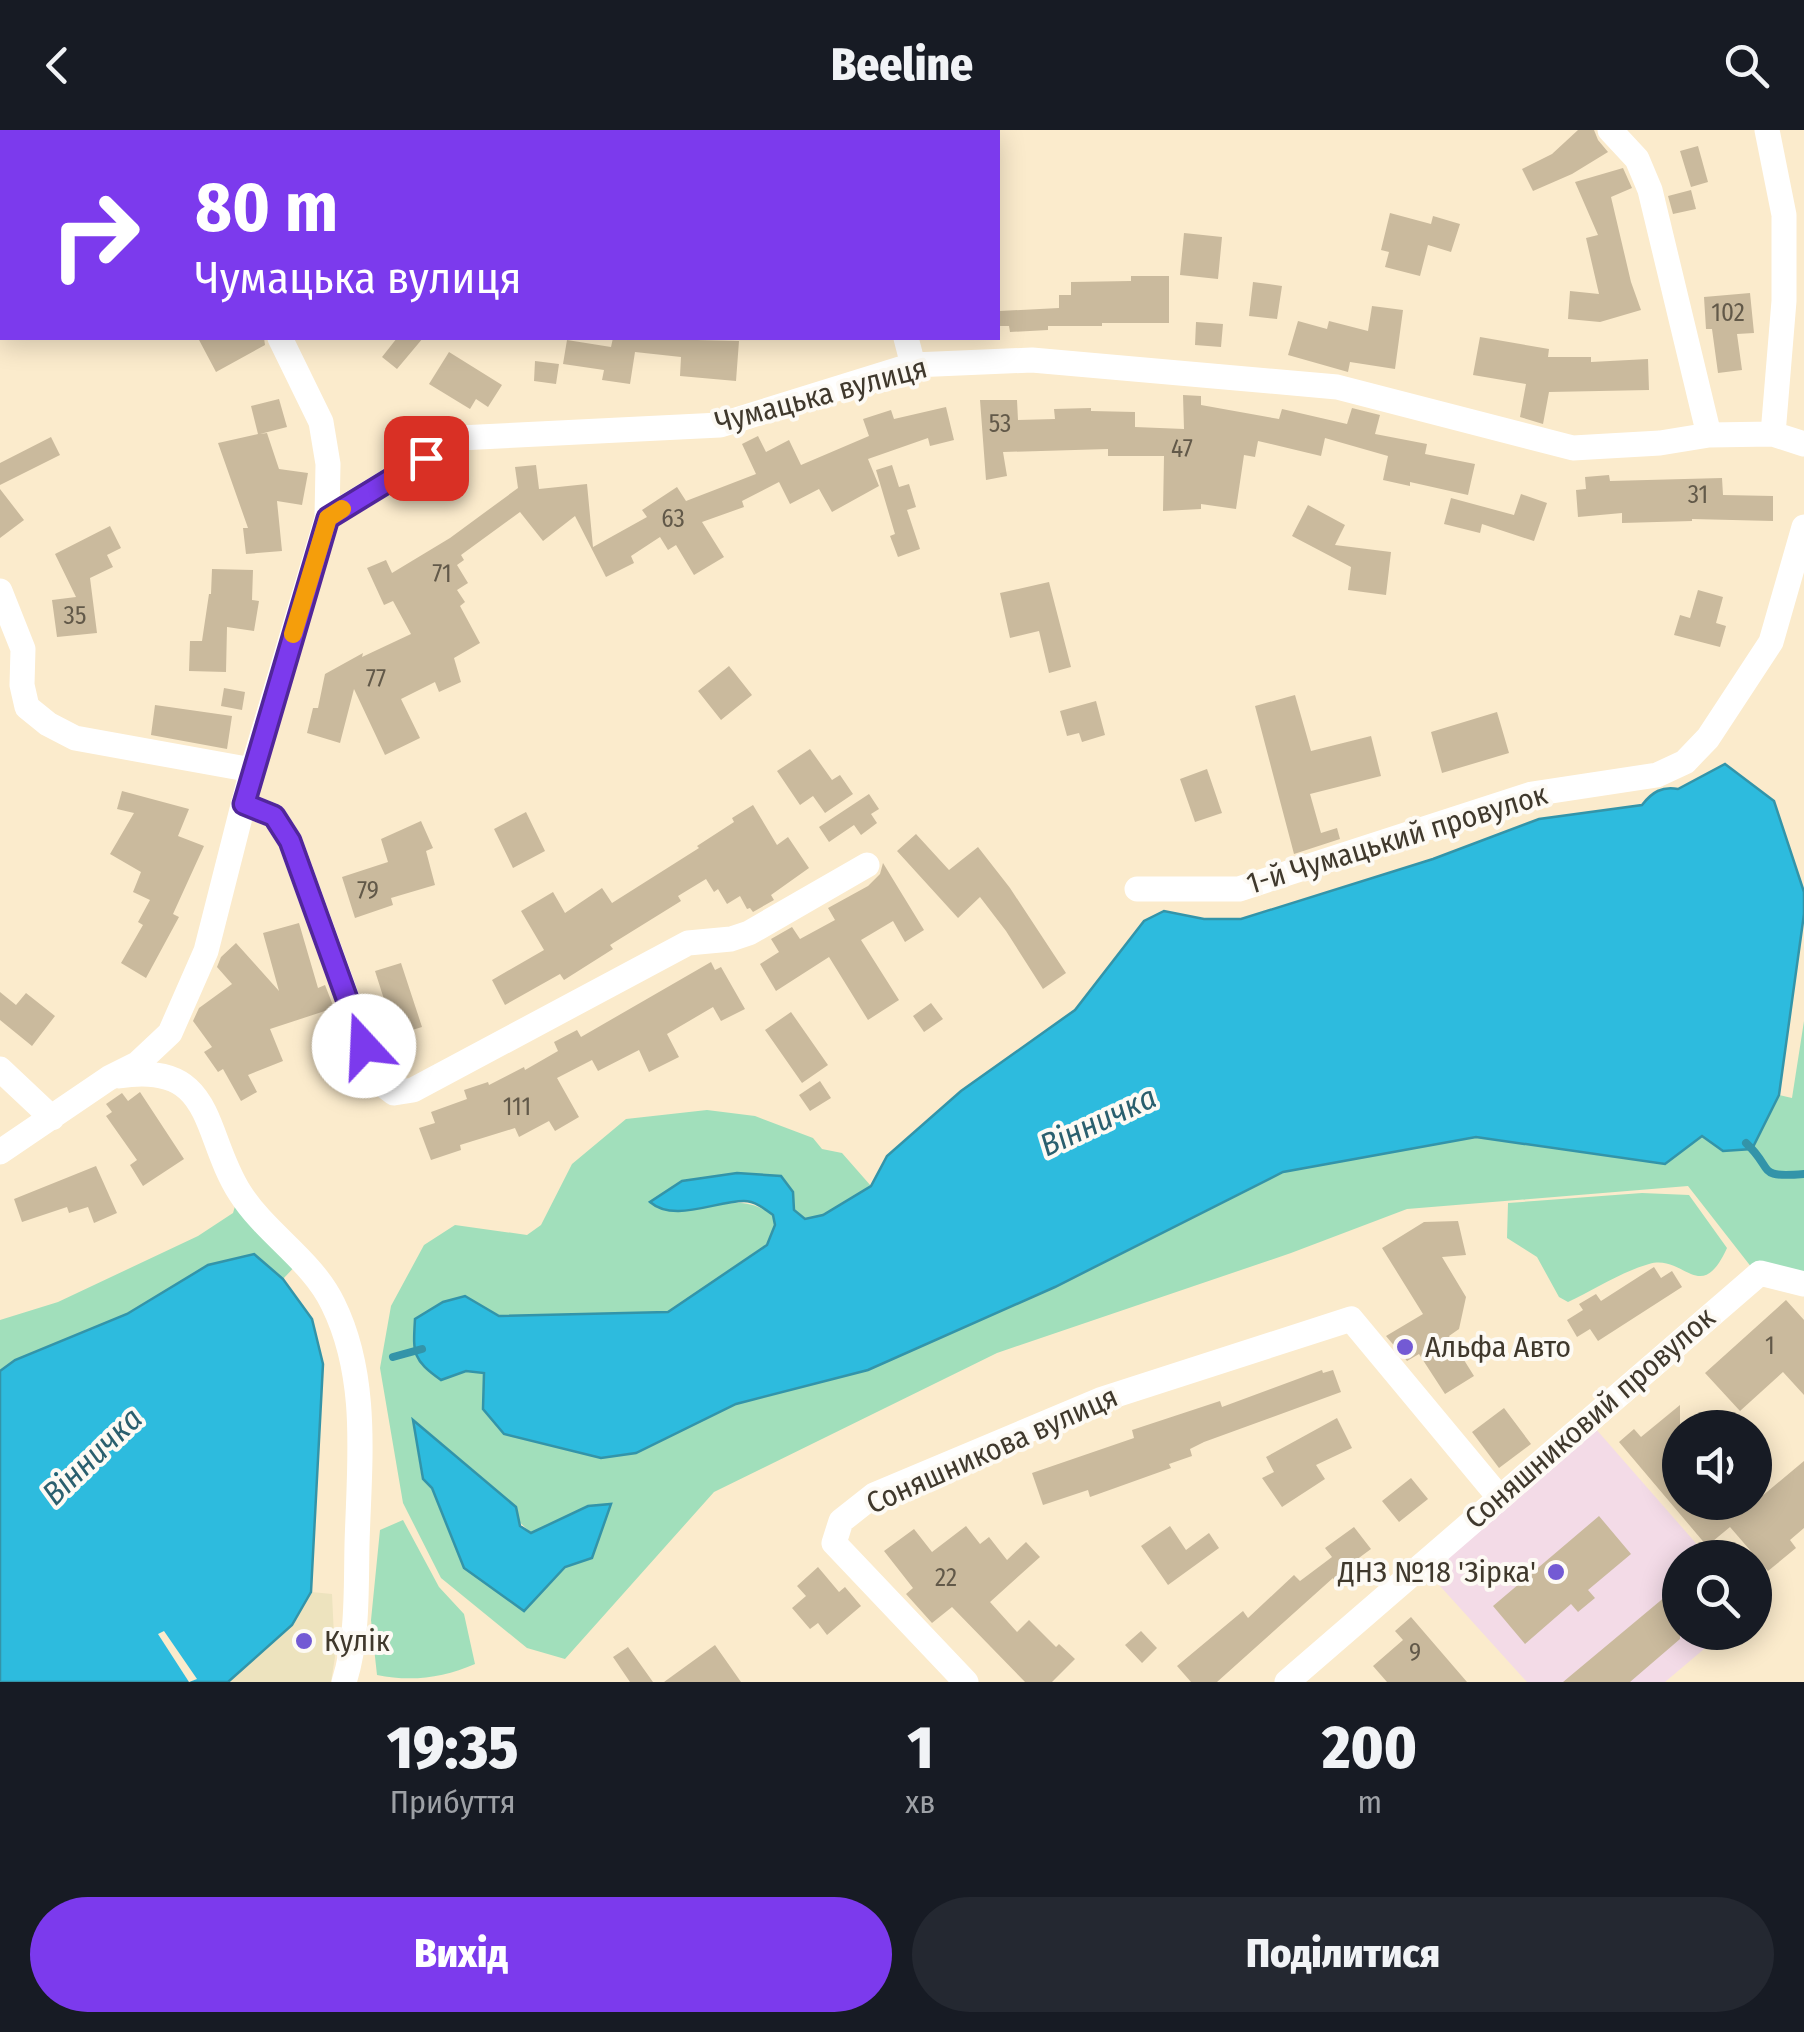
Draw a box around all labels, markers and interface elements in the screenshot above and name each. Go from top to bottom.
icon: back [30,38,85,93]
text: Beeline [831,38,973,92]
icon: search [1719,38,1774,93]
text: 80 m [195,166,338,250]
icon: right [30,170,160,300]
text: Чумацька вулиця [195,251,522,305]
house number: 102 [1711,298,1745,328]
street label: Чумацька вулиця [711,349,931,441]
house number: 53 [989,409,1011,439]
pin [384,416,469,501]
icon: arrive [399,431,454,486]
house number: 47 [1171,434,1193,464]
house number: 31 [1688,480,1708,510]
house number: 63 [661,504,685,534]
house number: 71 [432,559,452,589]
house number: 35 [64,601,86,631]
house number: 77 [366,664,386,694]
street label: 1-й Чумацький провулок [1242,776,1552,902]
house number: 79 [357,876,379,906]
position arrow [312,994,416,1098]
water label: Вінничка [1034,1078,1162,1164]
house number: 111 [503,1092,531,1122]
street label: Соняшниковий провулок [1458,1300,1722,1536]
place label: Альфа Авто [1425,1329,1571,1365]
house number: 1 [1765,1331,1775,1361]
marker: Альфа Авто [1394,1336,1416,1358]
street label: Соняшникова вулиця [861,1378,1123,1522]
water label: Вінничка [34,1399,150,1513]
map controls [1662,1410,1772,1650]
button: sound [1662,1410,1772,1520]
button: search [1662,1540,1772,1650]
place label: ДНЗ №18 'Зірка' [1337,1554,1536,1590]
marker: ДНЗ №18 'Зірка' [1545,1561,1567,1583]
house number: 22 [935,1563,957,1593]
place label: Кулік [324,1623,390,1659]
marker: Кулік [293,1630,315,1652]
house number: 9 [1409,1638,1421,1668]
text: 19:35 [387,1712,518,1784]
text: 1 [907,1712,933,1784]
text: 200 [1322,1712,1417,1784]
text: Прибуття [390,1783,516,1821]
text: хв [905,1783,935,1821]
text: m [1357,1783,1382,1821]
button: Вихід [30,1897,892,2012]
button: Поділитися [912,1897,1774,2012]

